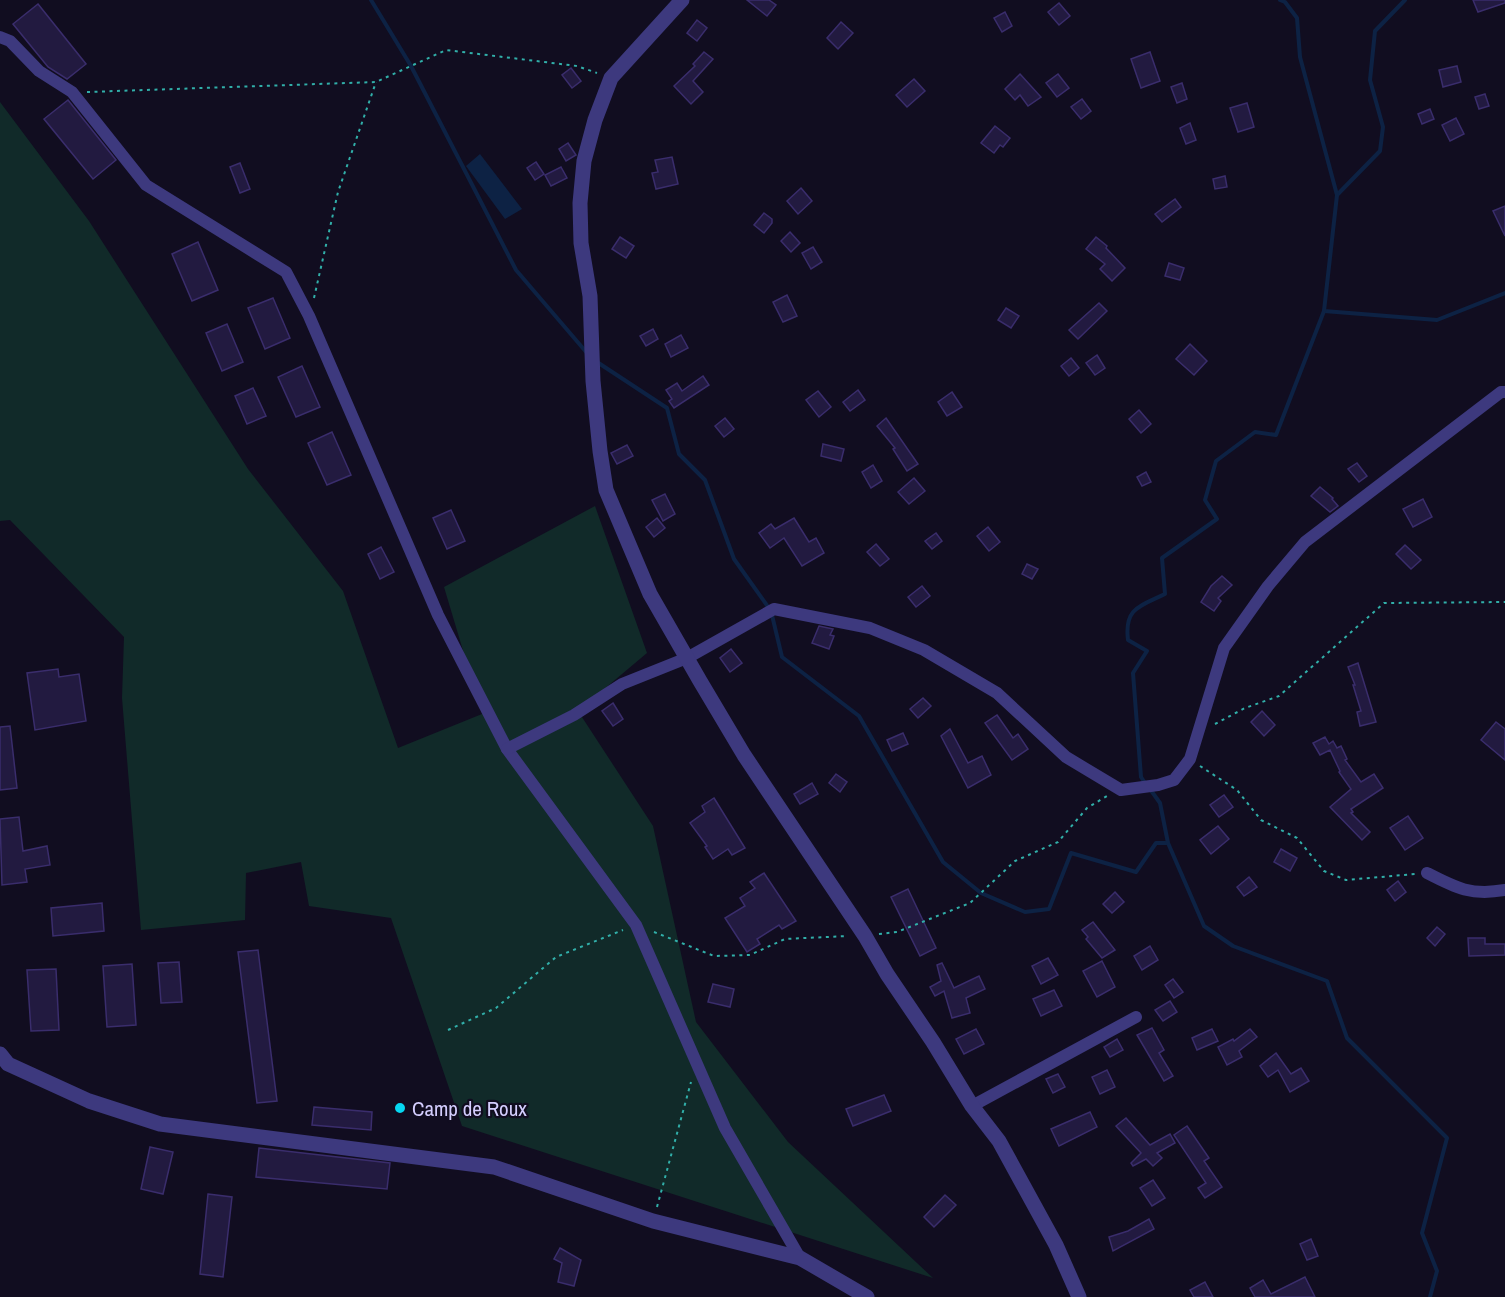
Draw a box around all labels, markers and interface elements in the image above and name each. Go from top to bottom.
place label: Camp de Roux [412,1094,527,1123]
marker: Camp de Roux [393,1101,407,1115]

